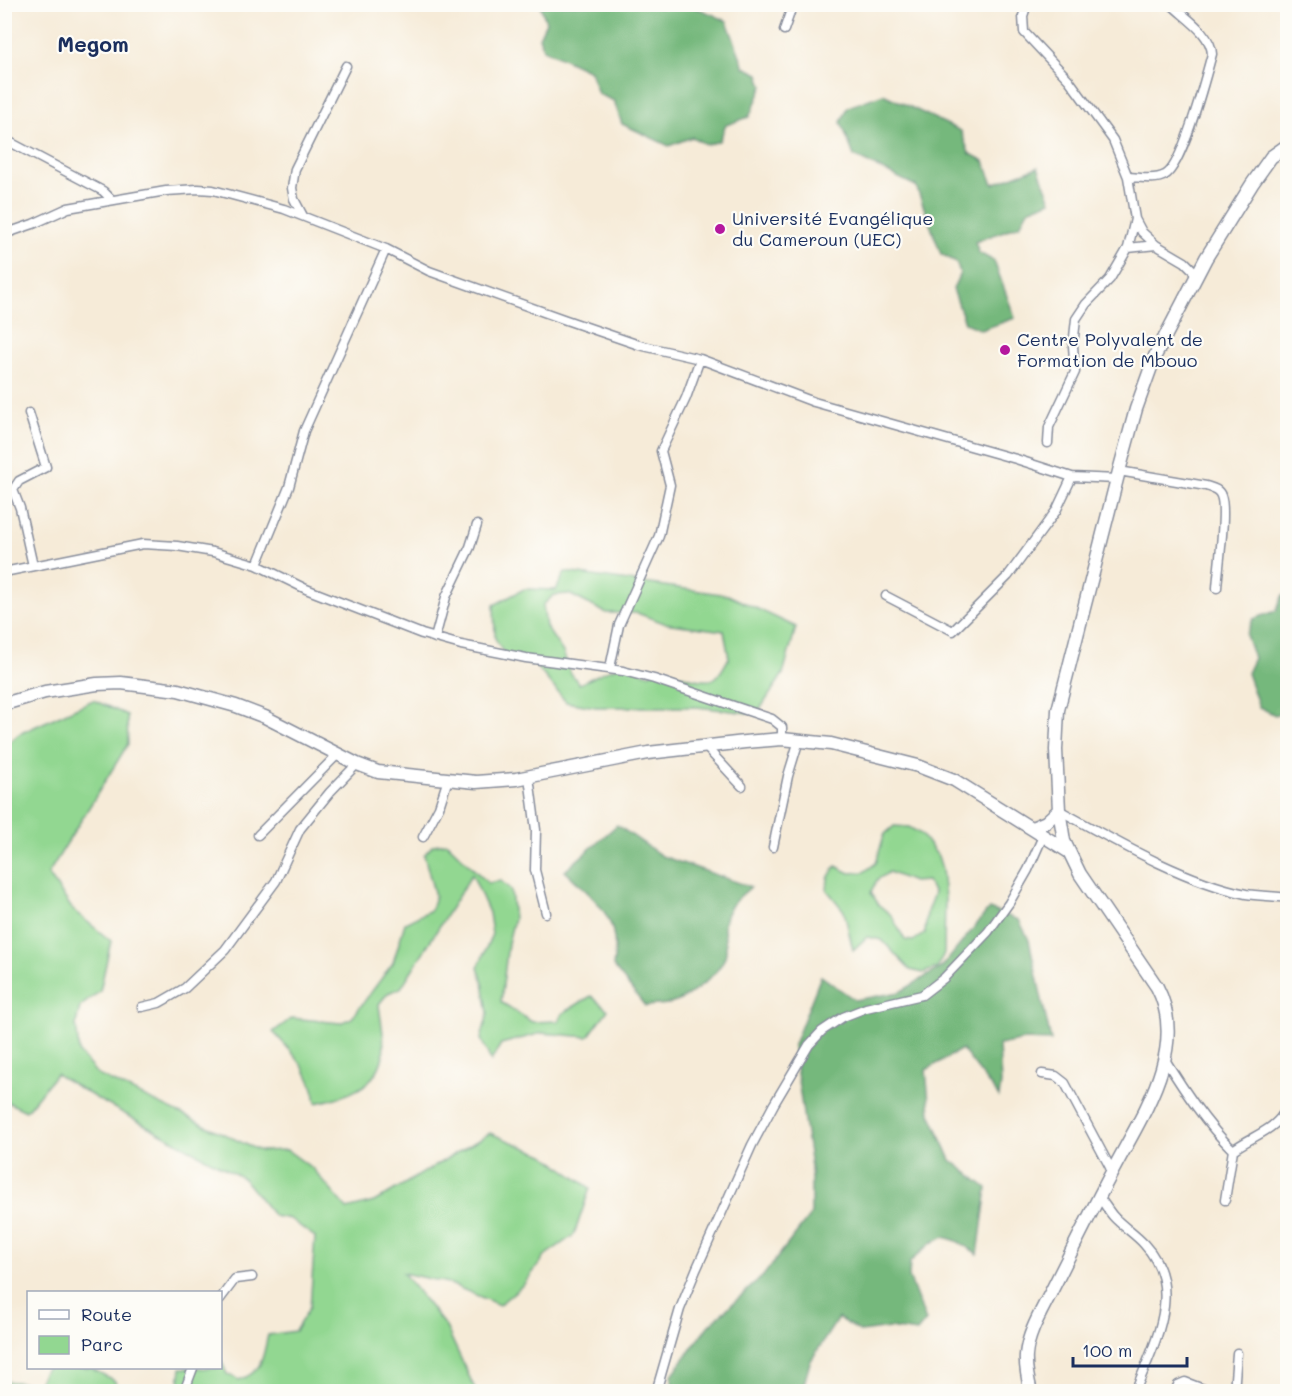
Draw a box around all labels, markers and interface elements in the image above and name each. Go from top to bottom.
district label: Megom [57,30,129,57]
place label: Université Evangélique du Cameroun (UEC) [732,206,933,251]
marker: Université Evangélique du Cameroun (UEC) [713,222,727,236]
place label: Centre Polyvalent de Formation de Mbouo [1017,327,1203,372]
marker: Centre Polyvalent de Formation de Mbouo [998,343,1012,357]
legend [27,1291,222,1369]
text: Route [81,1302,132,1326]
scale bar [1073,1330,1187,1368]
text: Parc [81,1332,123,1356]
text: 100 m [1082,1338,1132,1362]

